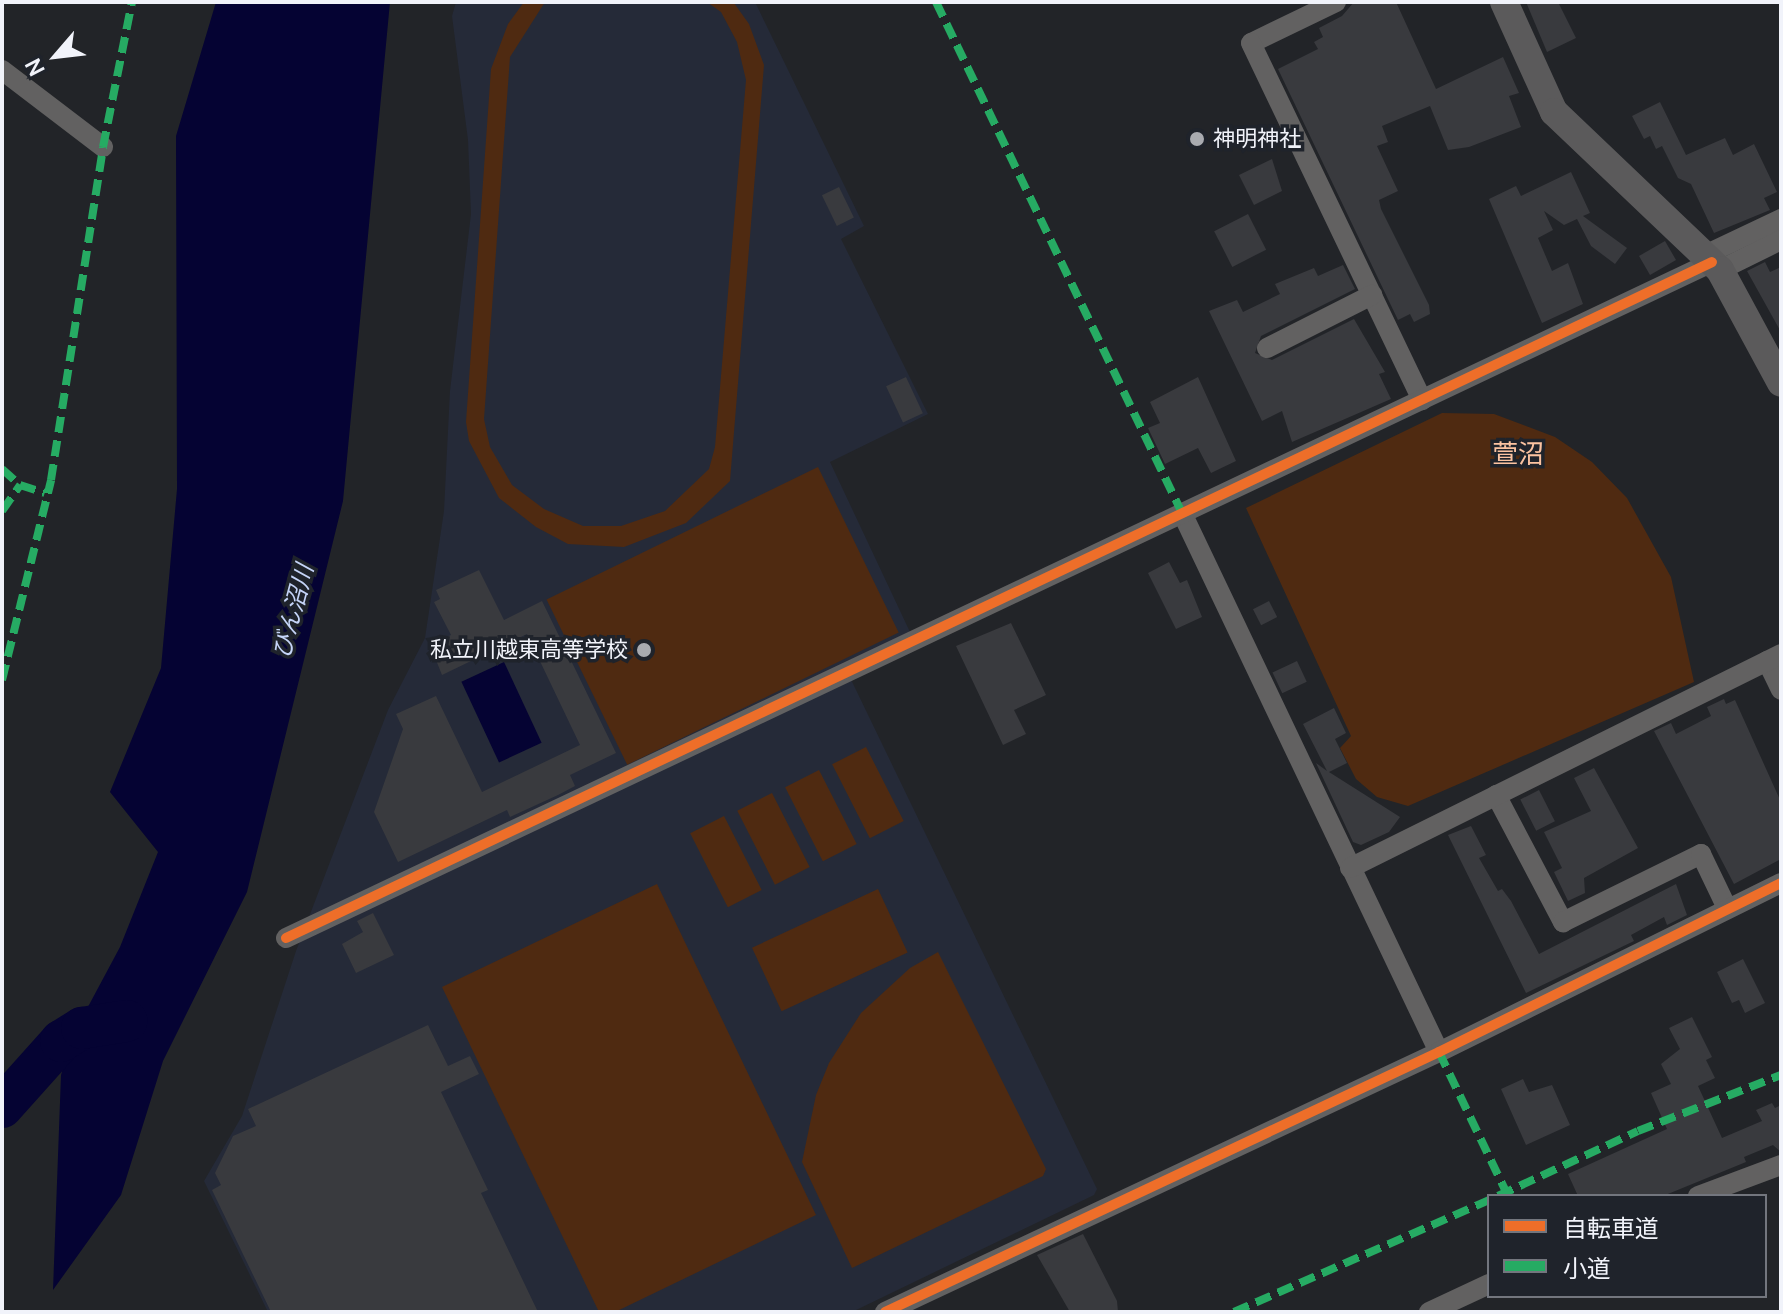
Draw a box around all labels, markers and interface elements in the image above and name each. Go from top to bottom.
north arrow [16,16,96,96]
text: N [18,53,52,81]
place label: 神明神社 [1213,126,1301,152]
marker: 神明神社 [1188,130,1206,148]
district label: 萱沼 [1492,438,1544,470]
water label: びん沼川 [266,561,318,661]
place label: 私立川越東高等学校 [430,637,628,663]
marker: 私立川越東高等学校 [635,641,653,659]
legend [1487,1194,1767,1298]
text: 自転車道 [1563,1211,1659,1244]
text: 小道 [1563,1251,1611,1284]

